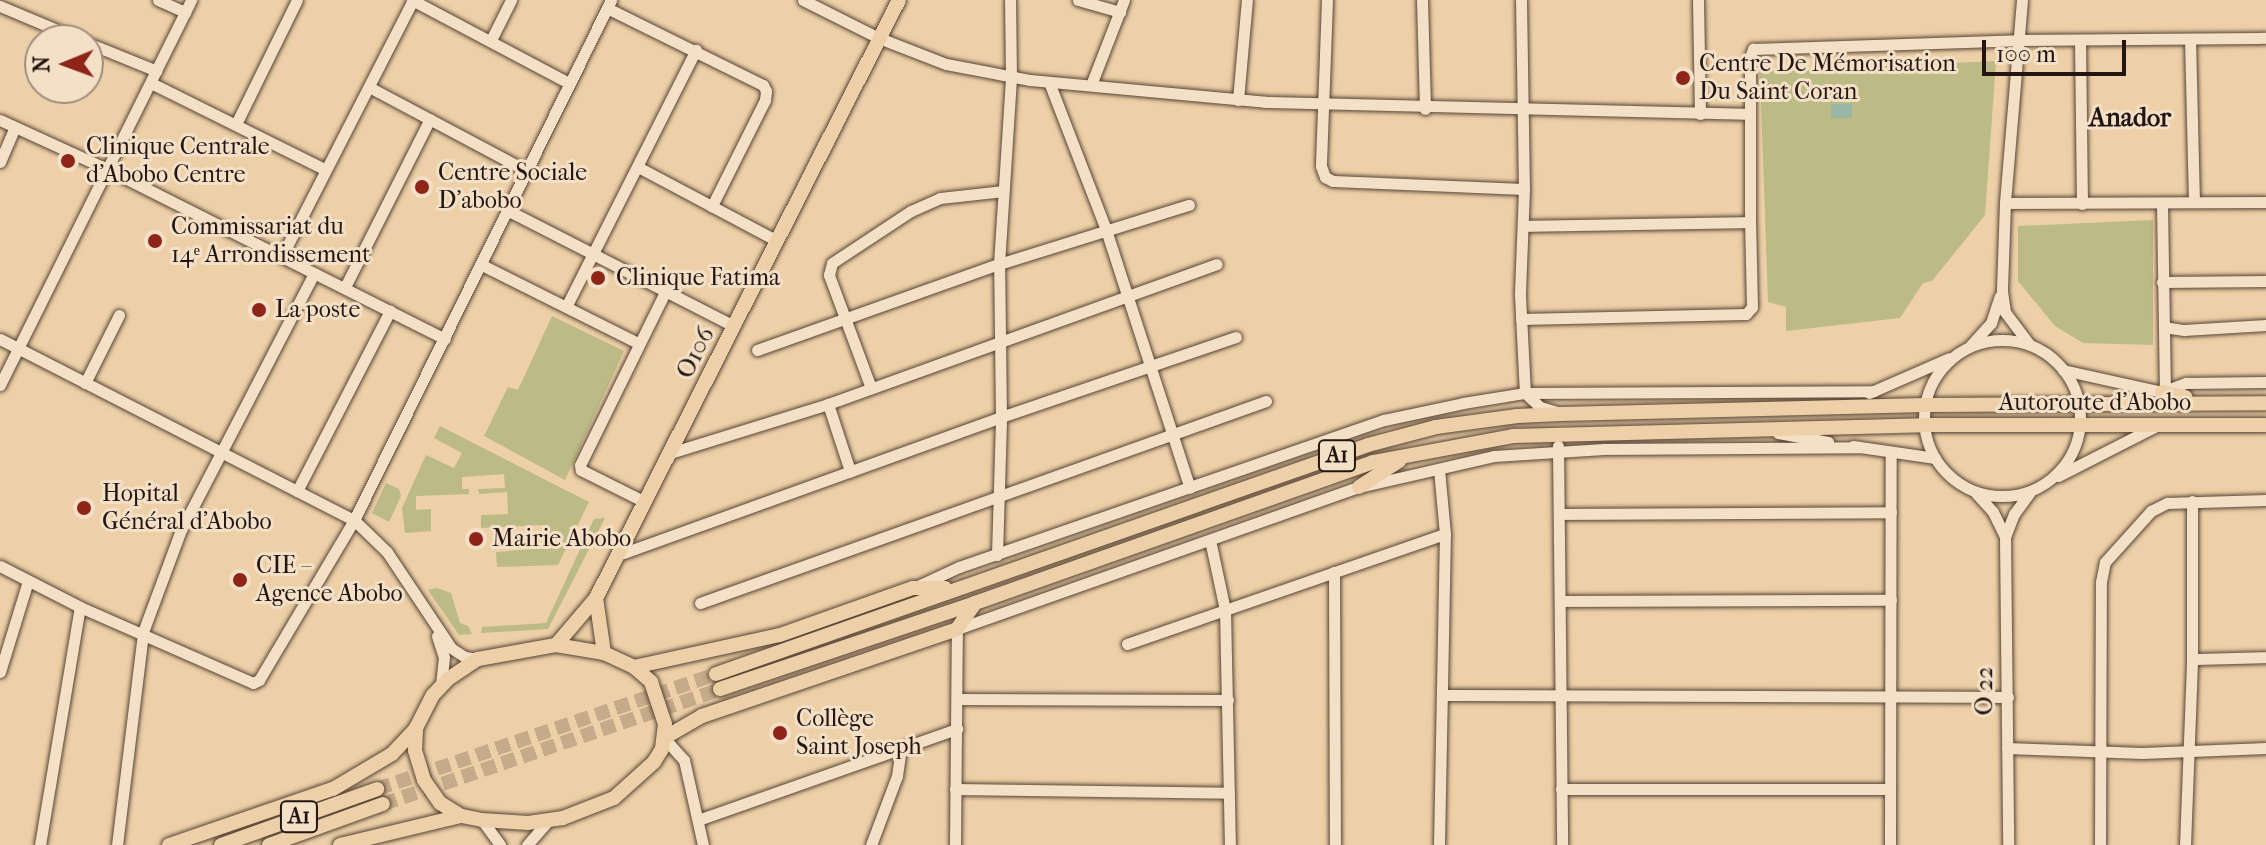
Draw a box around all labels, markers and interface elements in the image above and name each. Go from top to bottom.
north arrow [24,24,104,104]
scale bar [1986,24,2130,74]
text: 100 m [1996,40,2056,68]
place label: Centre De Mémorisation Du Saint Coran [1699,50,1956,106]
text: N [29,56,55,73]
marker: Centre De Mémorisation Du Saint Coran [1674,69,1692,87]
district label: Anador [2089,102,2171,134]
place label: Clinique Centrale d'Abobo Centre [86,133,270,189]
marker: Clinique Centrale d'Abobo Centre [57,150,79,172]
place label: Centre Sociale D'abobo [438,159,587,215]
marker: Centre Sociale D'abobo [413,178,431,196]
place label: Commissariat du 14ᵉ Arrondissement [171,213,370,269]
marker: Commissariat du 14ᵉ Arrondissement [146,232,164,250]
place label: Clinique Fatima [616,264,780,292]
marker: Clinique Fatima [587,267,609,289]
place label: La poste [275,296,360,324]
marker: La poste [250,301,268,319]
street label: O106 [671,323,721,383]
street label: Autoroute d'Abobo [1999,389,2191,417]
road number: A1 [1317,438,1357,474]
place label: Hopital Général d'Abobo [102,480,272,536]
marker: Hopital Général d'Abobo [73,497,95,519]
place label: Mairie Abobo [492,525,631,553]
marker: Mairie Abobo [467,530,485,548]
place label: CIE – Agence Abobo [256,552,403,608]
marker: CIE – Agence Abobo [231,571,249,589]
street label: O 22 [1971,667,1999,715]
place label: Collège Saint Joseph [796,705,922,761]
marker: Collège Saint Joseph [771,724,789,742]
road number: A1 [279,799,319,835]

